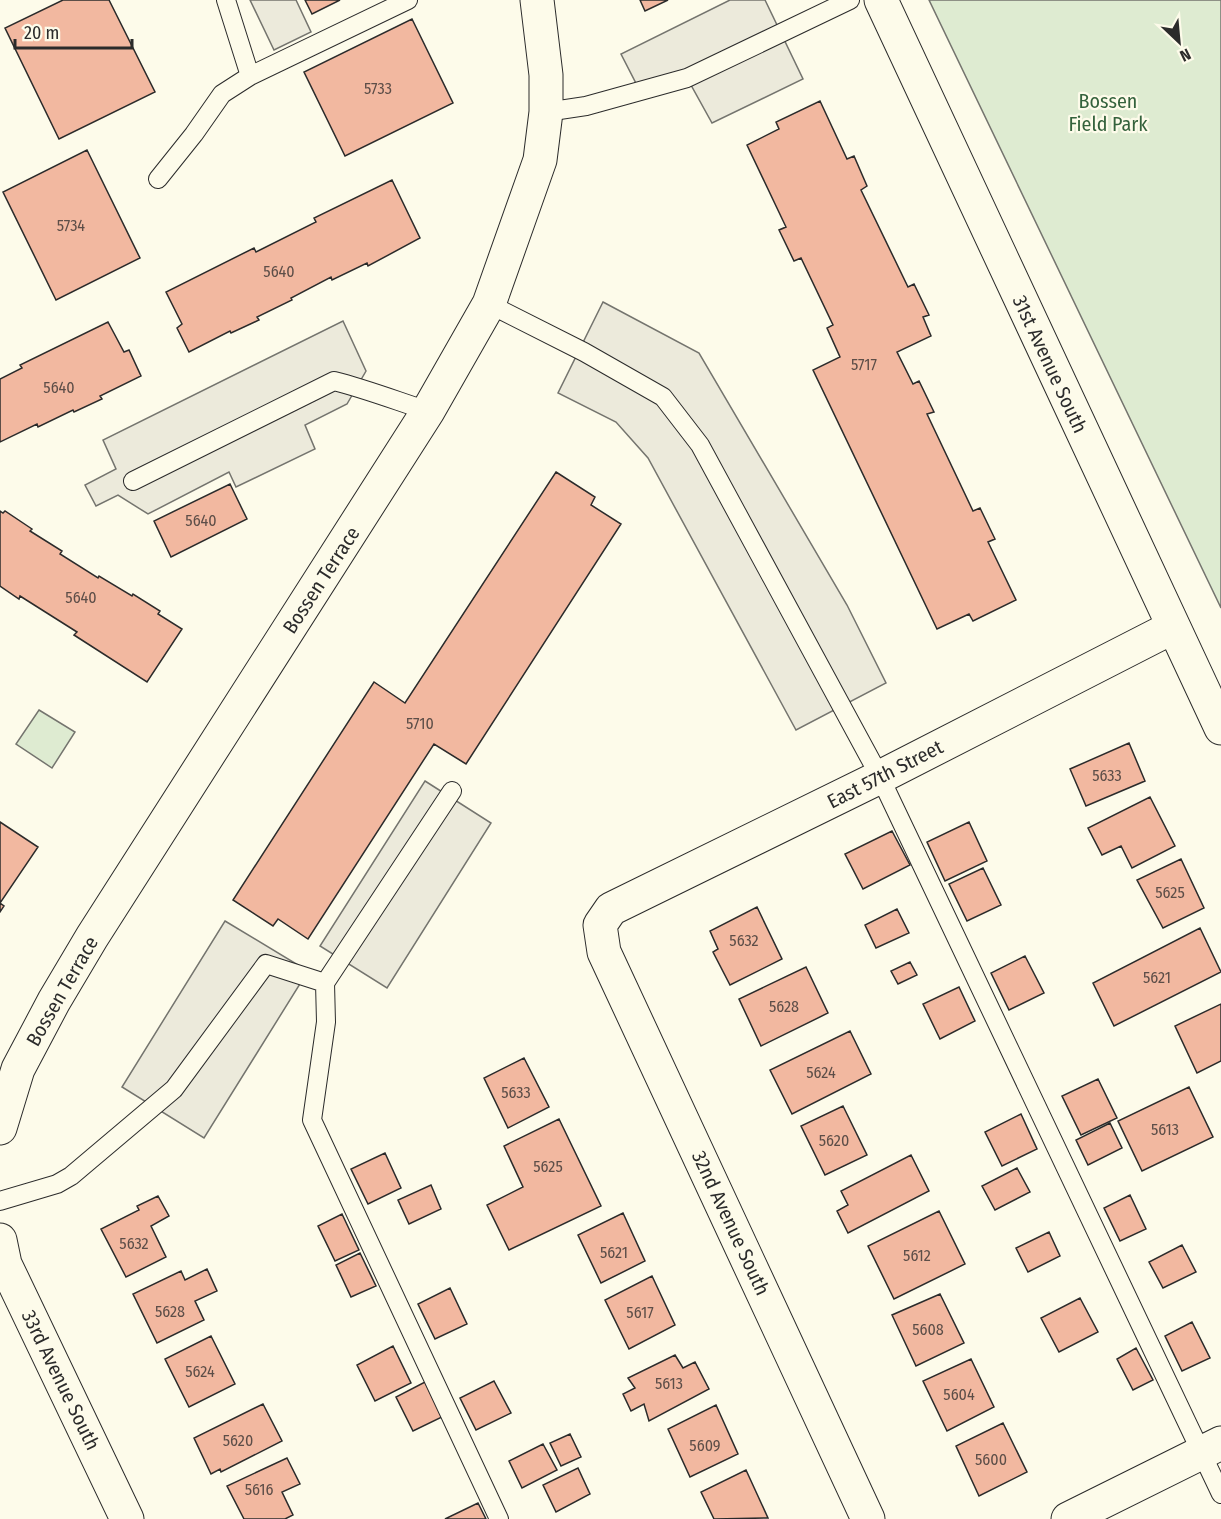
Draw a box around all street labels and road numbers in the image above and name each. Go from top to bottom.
street label: 31st Avenue South [1008,291,1092,437]
street label: Bossen Terrace [278,522,364,638]
street label: East 57th Street [823,734,947,813]
street label: Bossen Terrace [21,932,103,1050]
street label: 32nd Avenue South [687,1147,775,1299]
street label: 33rd Avenue South [17,1306,105,1454]

